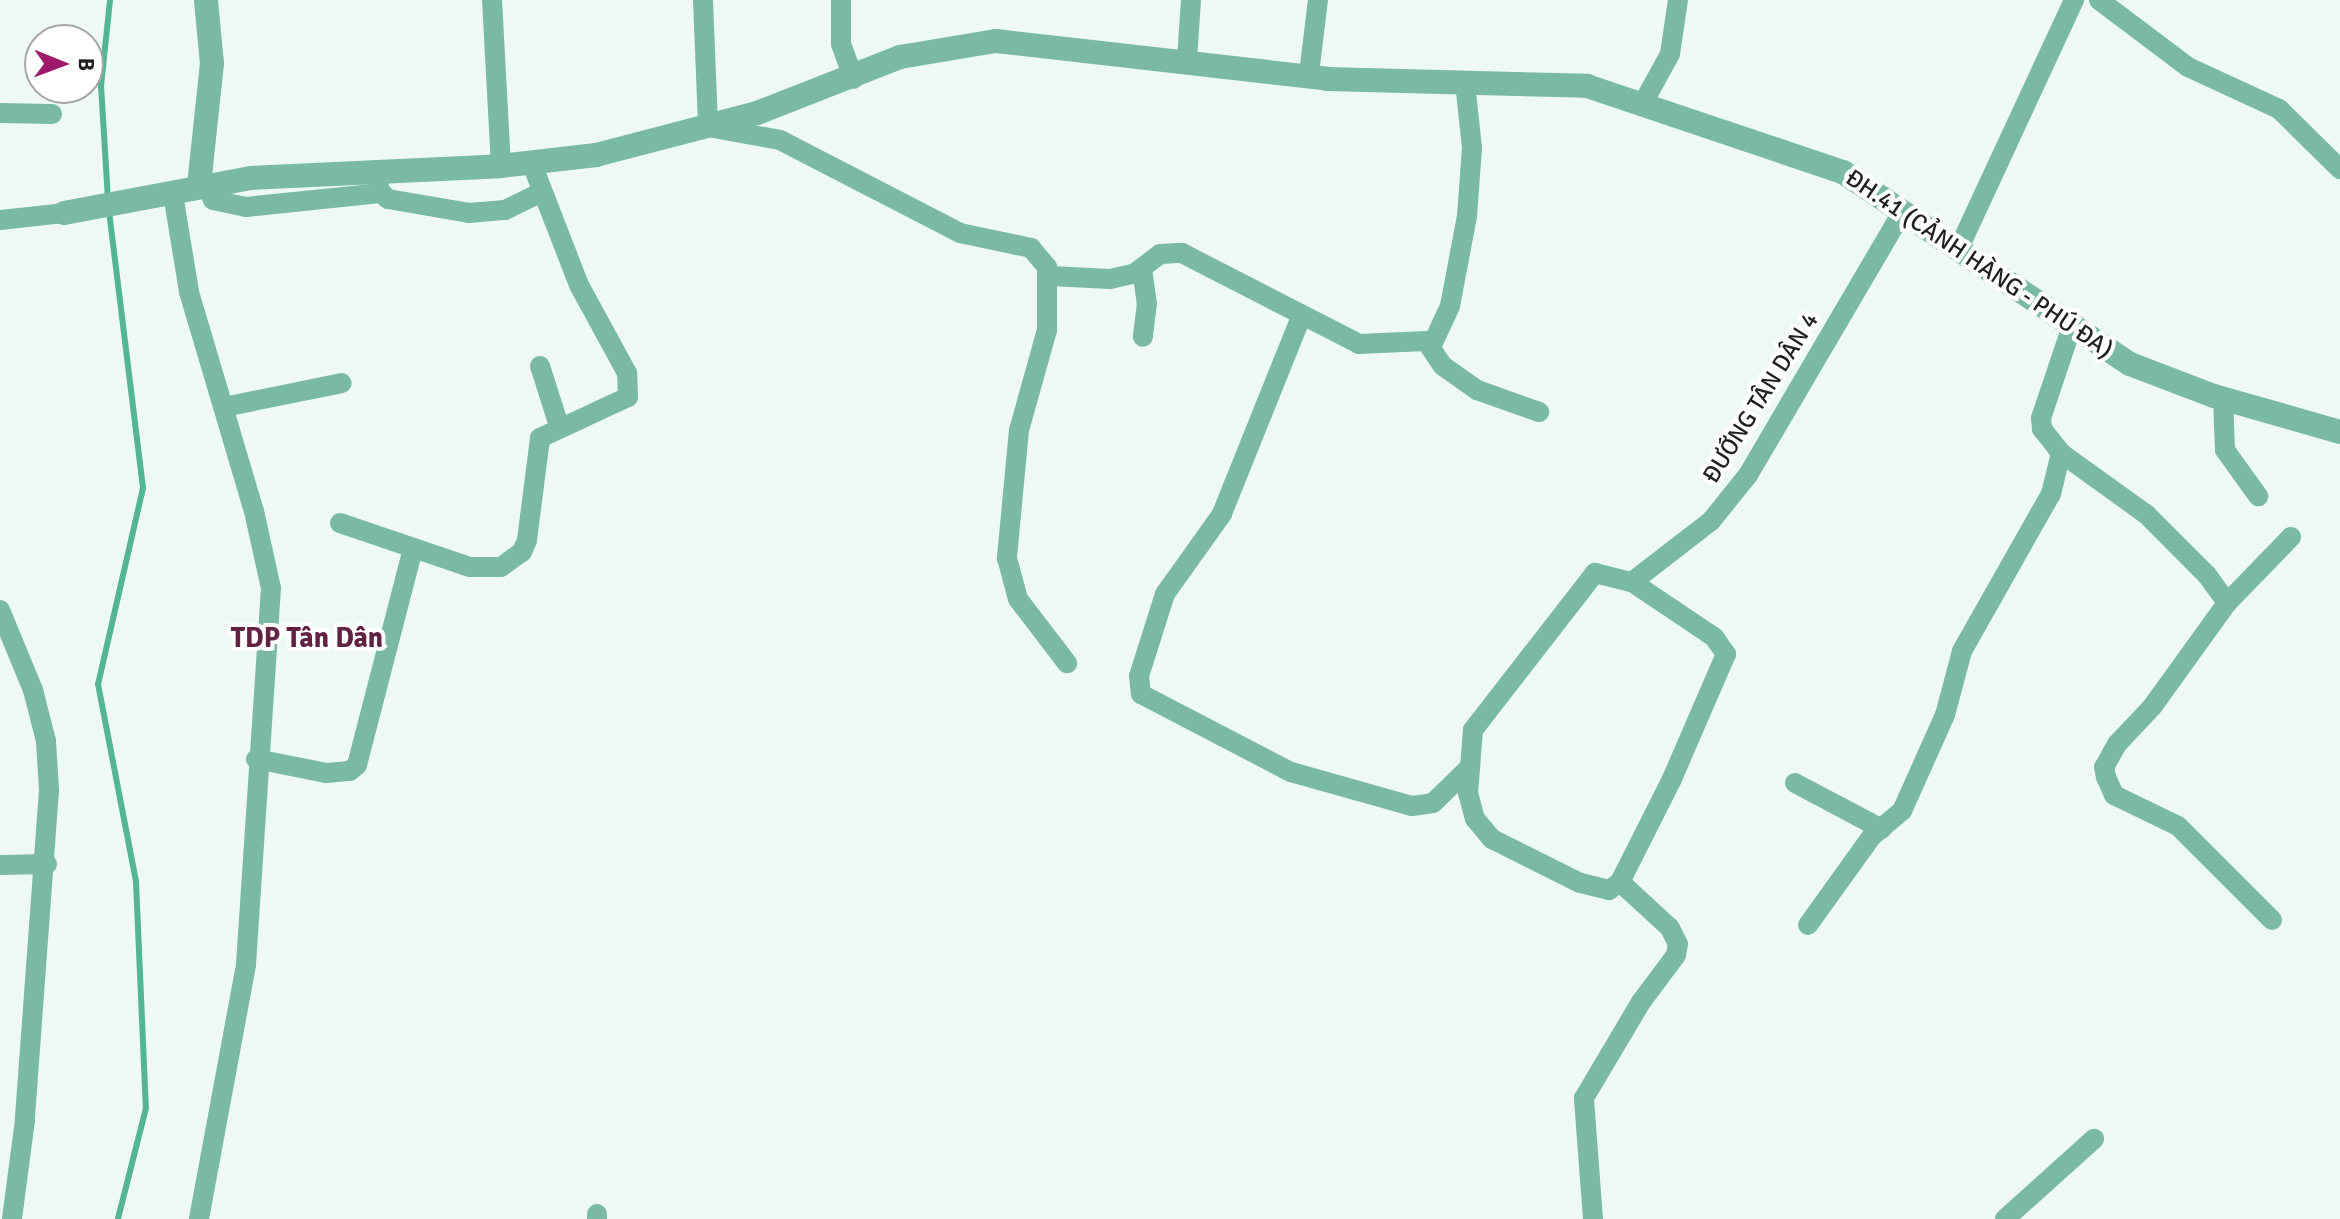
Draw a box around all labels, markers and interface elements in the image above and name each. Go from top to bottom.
north arrow [24,24,104,104]
text: B [73,57,100,71]
street label: ĐH.41 (CẢNH HÀNG - PHÚ ĐA) [1840,164,2118,364]
street label: ĐƯỚNG TÂN DÂN 4 [1697,307,1825,489]
district label: TDP Tân Dân [231,621,383,655]

